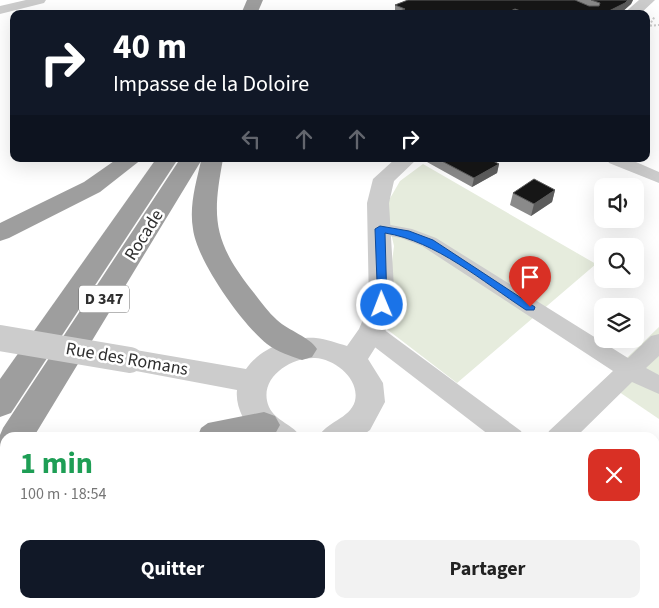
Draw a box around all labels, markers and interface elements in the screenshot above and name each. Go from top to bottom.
text: 40 m [113,22,187,72]
icon: right [30,30,95,95]
text: Impasse de la Doloire [113,68,309,100]
icon: left [237,125,265,153]
icon: ahead [290,125,318,153]
icon: ahead [343,125,371,153]
icon: right [396,125,424,153]
map controls [594,178,644,348]
button: sound [594,178,644,228]
street label: Rocade [119,205,169,265]
button: search [594,238,644,288]
pin [509,256,551,307]
icon: arrive [516,263,544,291]
position arrow [355,278,407,330]
road number: D 347 [79,286,129,312]
button: layers [594,298,644,348]
street label: Rue des Romans [64,336,190,382]
text: 1 min [20,442,93,485]
button: close [588,449,640,501]
text: 100 m · 18:54 [20,483,107,505]
button: Quitter [20,540,325,598]
button: Partager [335,540,640,598]

